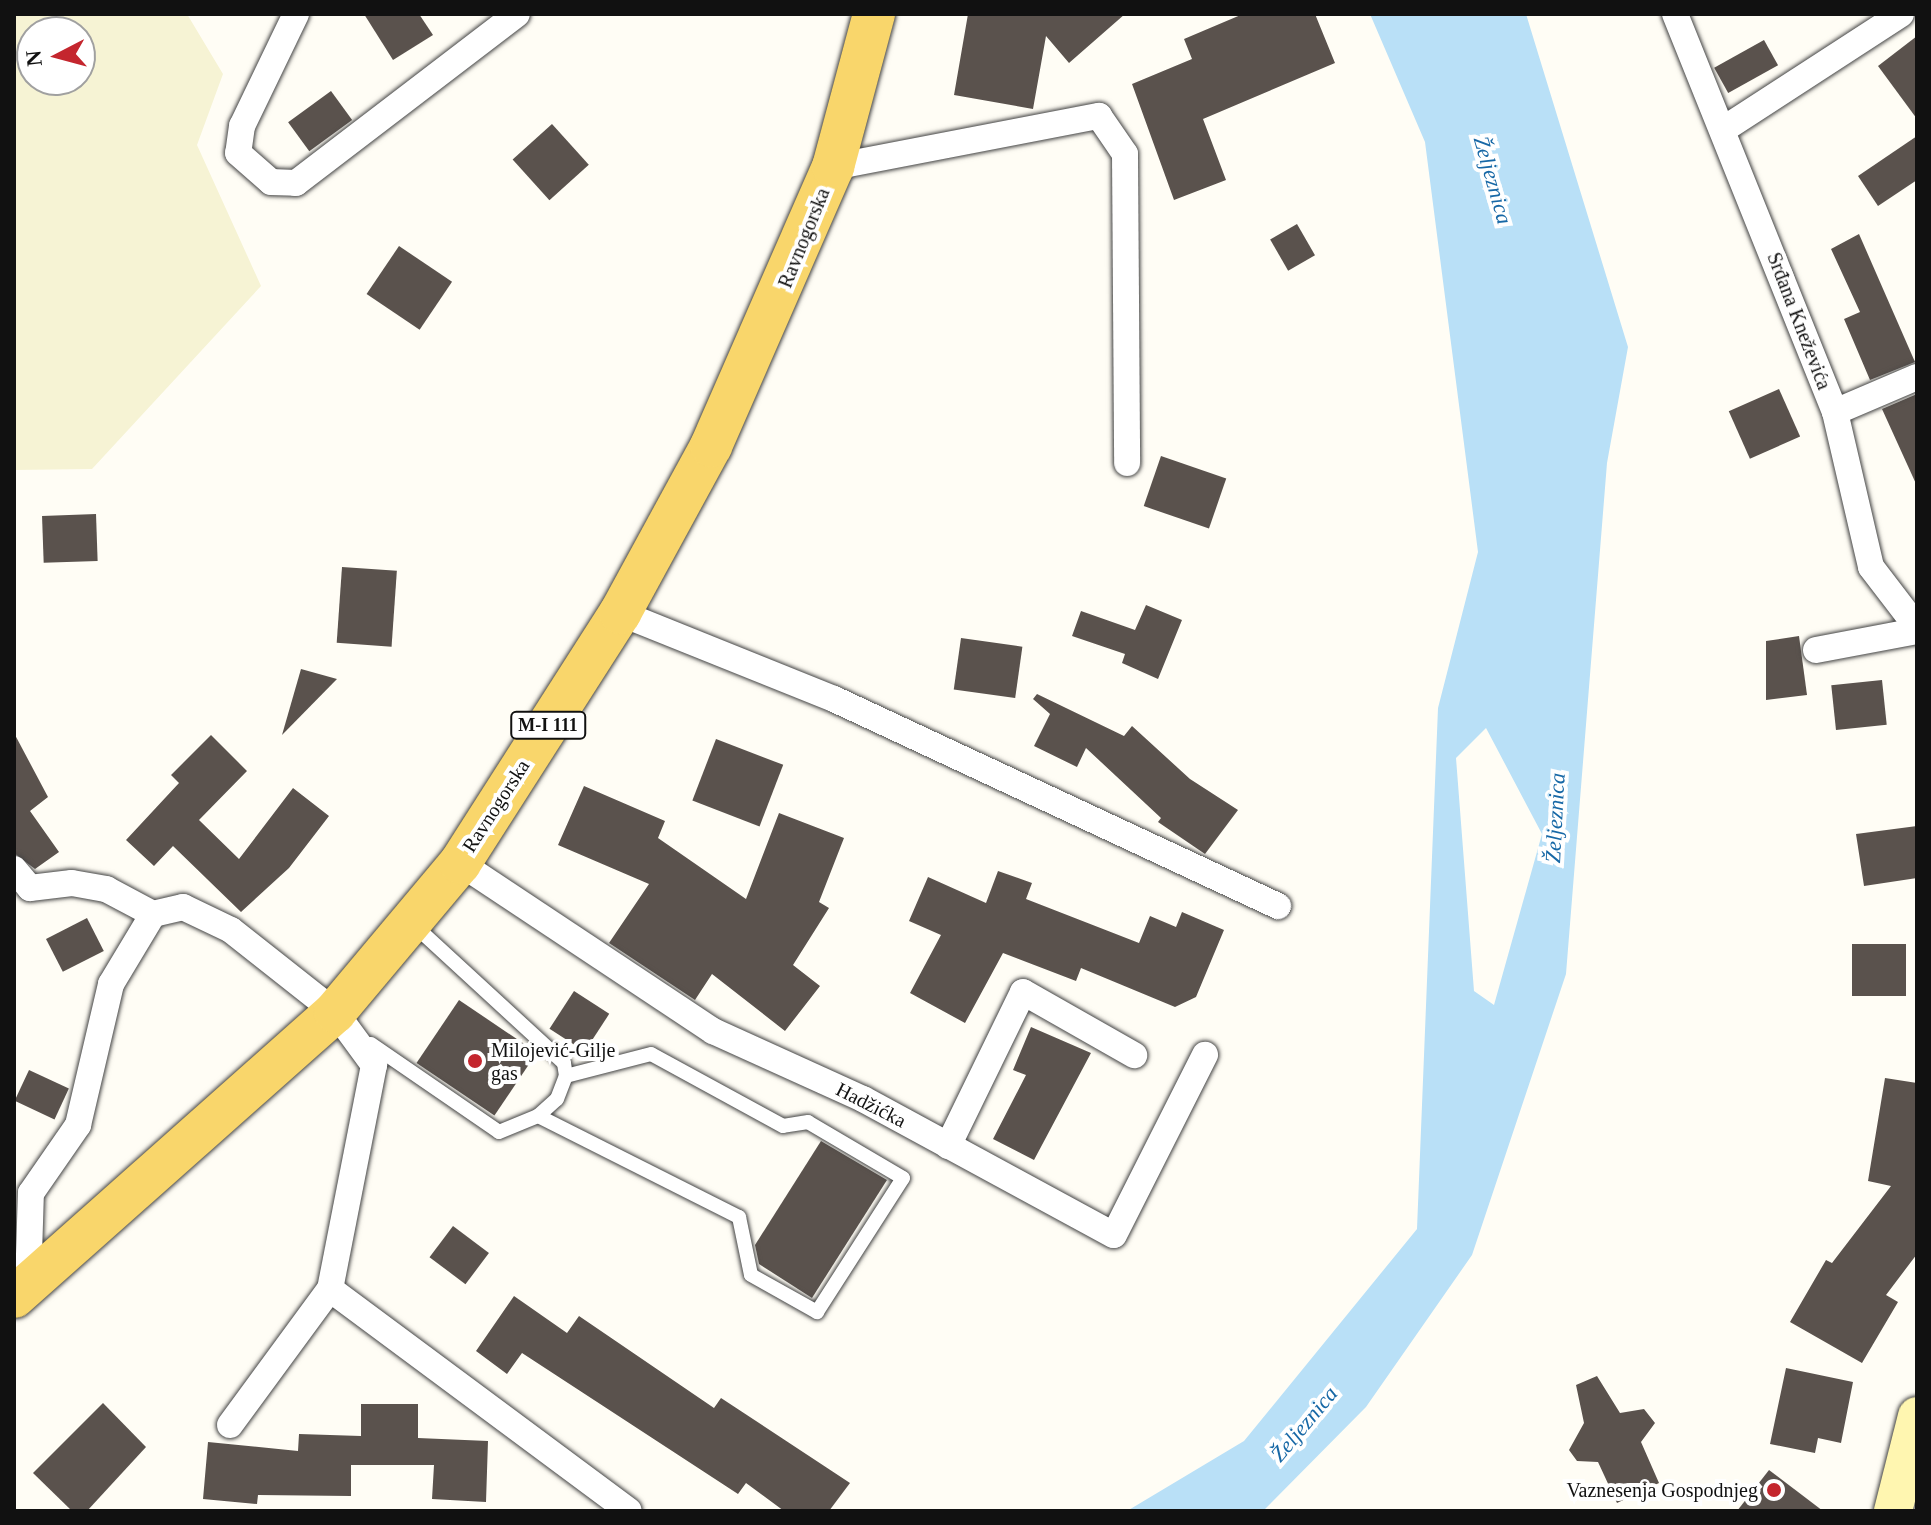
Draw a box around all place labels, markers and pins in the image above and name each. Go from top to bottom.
place label: Milojević-Gilje gas [491,1038,615,1085]
marker: Milojević-Gilje gas [466,1052,484,1070]
place label: Vaznesenja Gospodnjeg [1566,1478,1758,1502]
marker: Vaznesenja Gospodnjeg [1765,1481,1783,1499]

